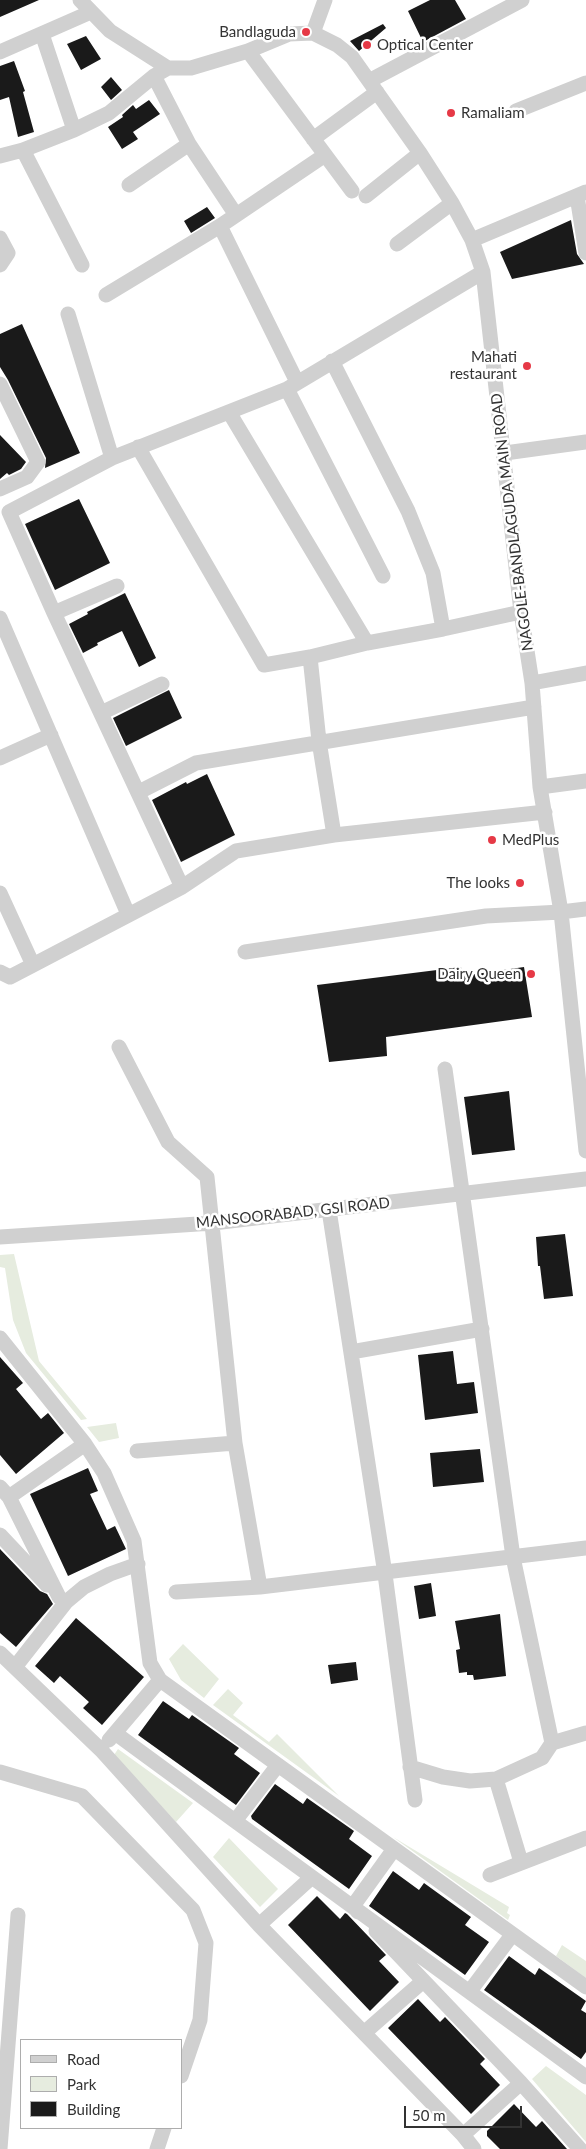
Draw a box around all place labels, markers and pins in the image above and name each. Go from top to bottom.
place label: Bandlaguda [219,23,296,41]
marker: Bandlaguda [300,26,312,38]
place label: Optical Center [377,36,473,54]
marker: Optical Center [361,39,373,51]
place label: Ramaliam [461,104,524,122]
marker: Ramaliam [445,107,457,119]
place label: Mahati restaurant [450,348,517,383]
marker: Mahati restaurant [521,360,533,372]
place label: MedPlus [502,831,559,849]
marker: MedPlus [486,834,498,846]
place label: The looks [446,874,510,892]
marker: The looks [514,877,526,889]
place label: Dairy Queen [437,965,521,983]
marker: Dairy Queen [525,968,537,980]

